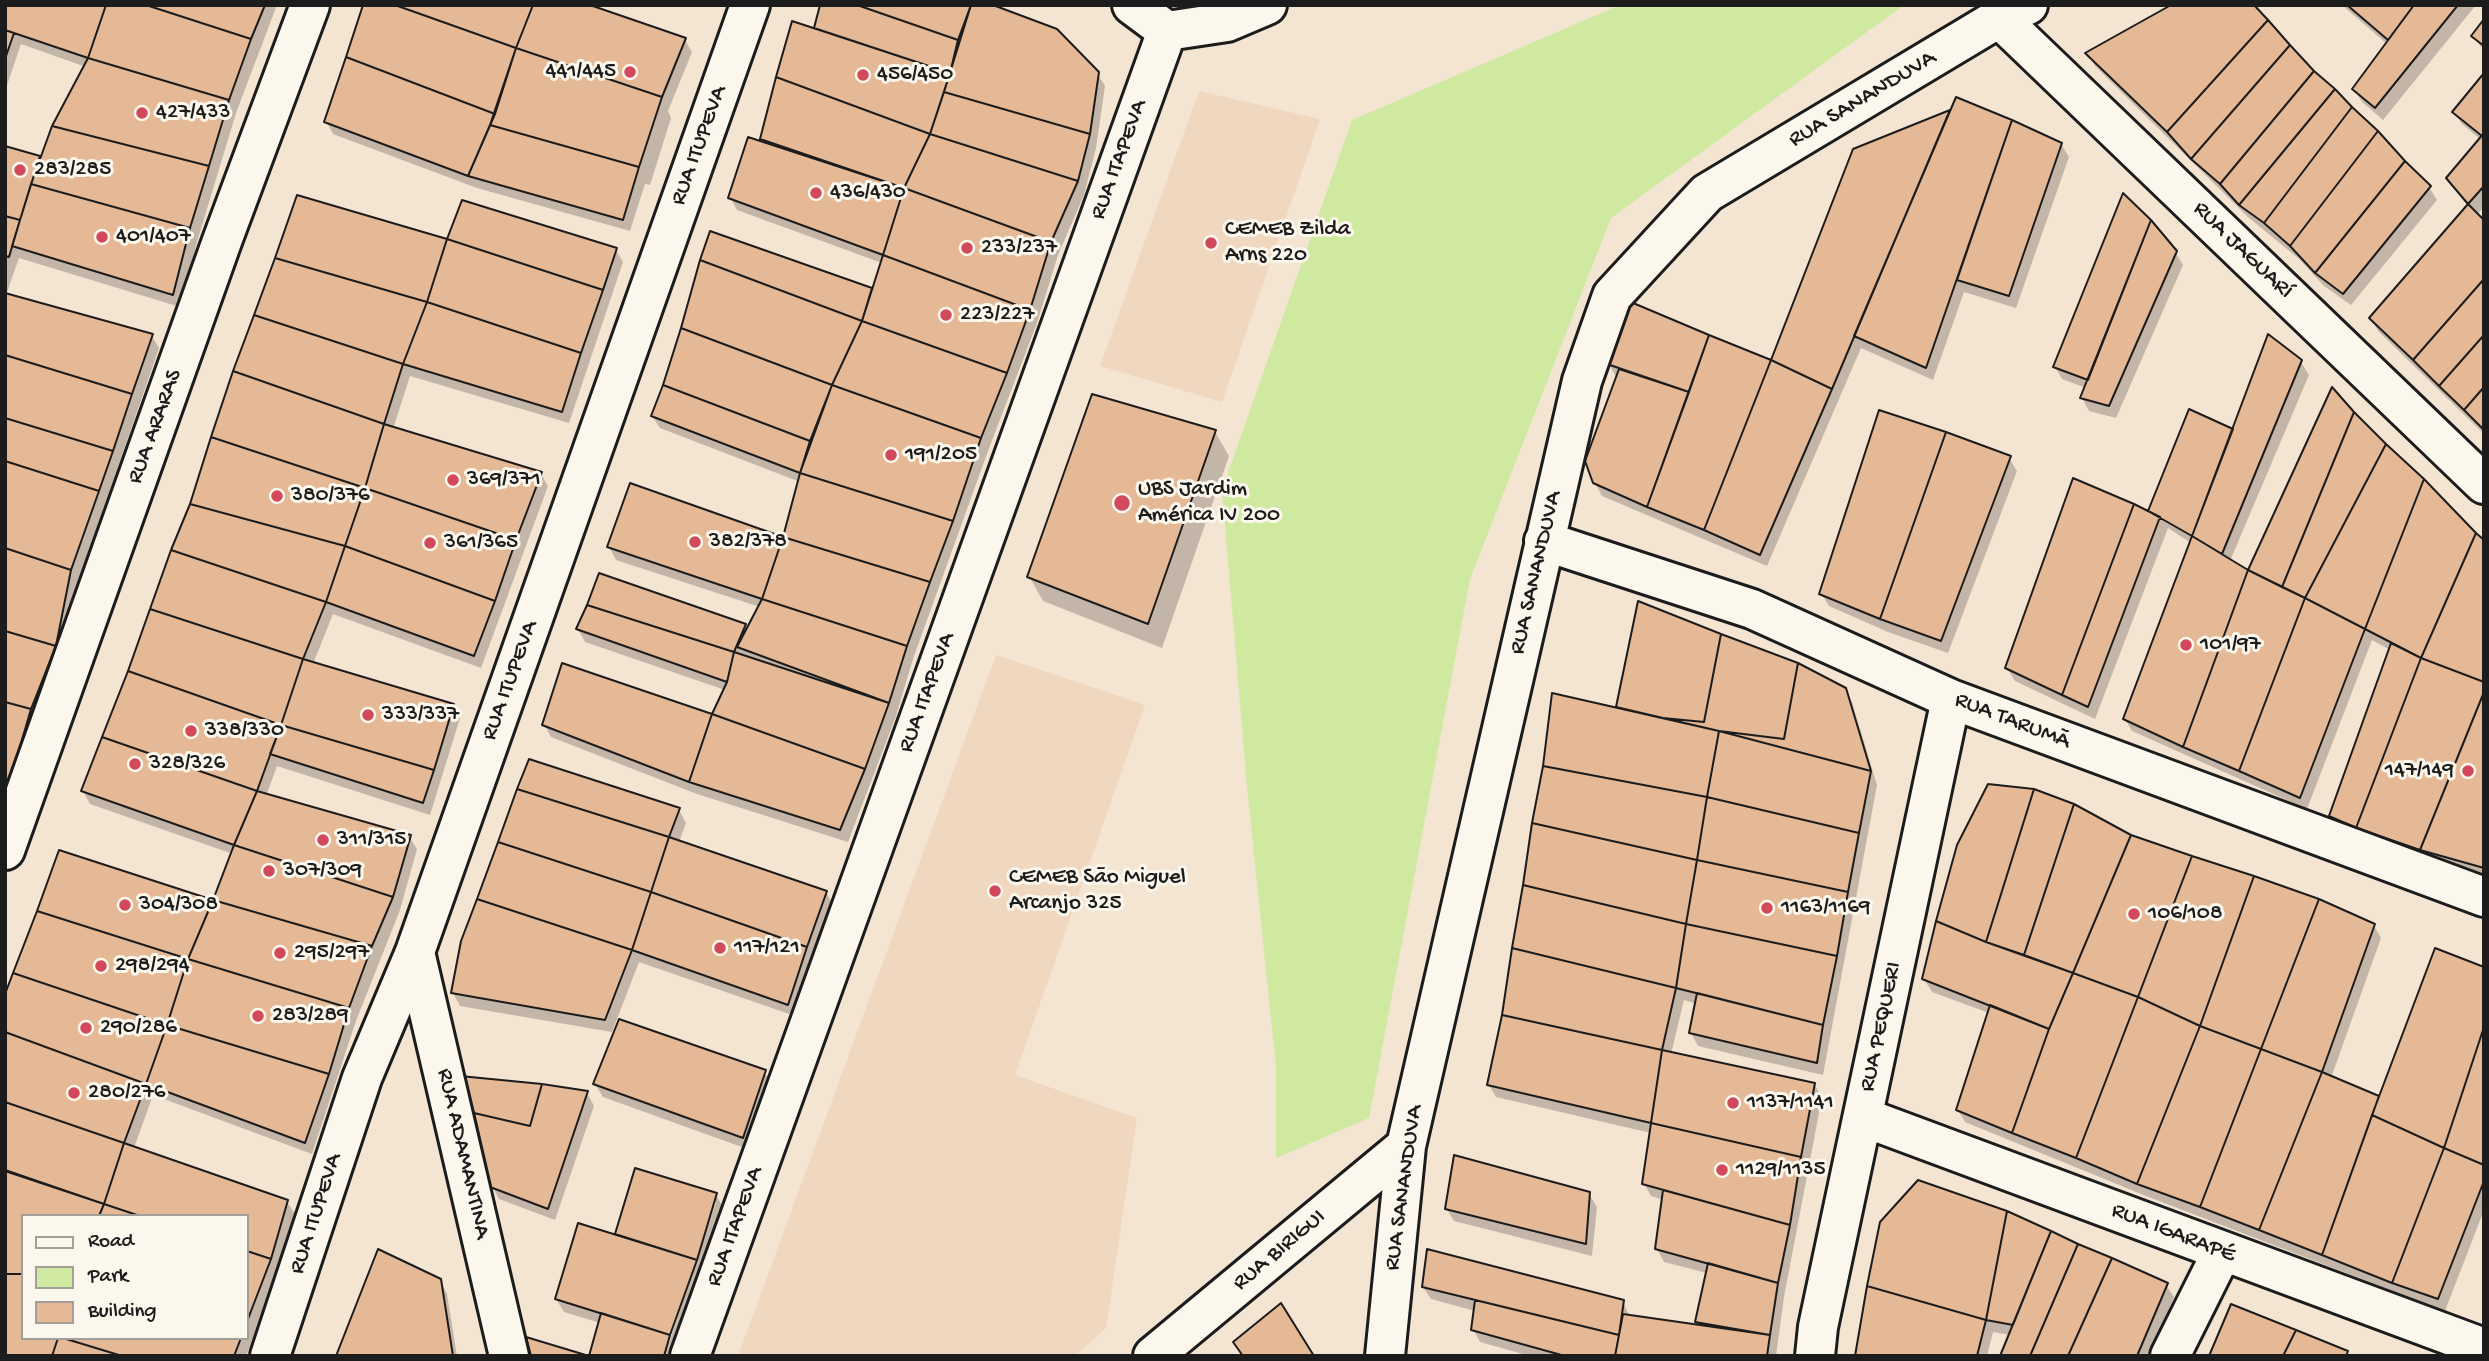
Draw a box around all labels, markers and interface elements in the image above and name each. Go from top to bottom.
street label: RUA SANANDUVA [1784,45,1942,155]
place label: 441/445 [546,58,616,86]
place label: 456/450 [877,61,953,89]
marker: 441/445 [622,64,638,80]
marker: 456/450 [855,67,871,83]
street label: RUA ITUPEVA [666,82,734,210]
street label: RUA ITAPEVA [1086,96,1154,224]
place label: 427/433 [156,99,230,127]
marker: 427/433 [134,105,150,121]
place label: 283/285 [34,156,111,184]
marker: 283/285 [12,162,28,178]
place label: 436/430 [830,179,906,207]
marker: 436/430 [808,185,824,201]
street label: RUA JAGUARÍ [2186,196,2298,306]
place label: CEMEB Zilda Arns 220 [1225,216,1350,270]
place label: 401/407 [116,223,191,251]
marker: 401/407 [94,229,110,245]
place label: 233/237 [981,234,1057,262]
marker: CEMEB Zilda Arns 220 [1203,235,1219,251]
marker: 233/237 [959,240,975,256]
place label: 223/227 [960,301,1035,329]
marker: 223/227 [938,307,954,323]
street label: RUA ARARAS [123,366,189,488]
place label: 191/205 [905,441,977,469]
marker: 191/205 [883,447,899,463]
place label: 369/371 [467,466,541,494]
marker: 369/371 [445,472,461,488]
place label: UBS Jardim América IV 200 [1138,476,1280,530]
place label: 380/376 [291,482,370,510]
marker: 380/376 [269,488,285,504]
street label: RUA SANANDUVA [1505,489,1569,657]
marker: UBS Jardim América IV 200 [1112,493,1132,513]
place label: 382/378 [709,528,787,556]
place label: 361/365 [444,529,518,557]
marker: 382/378 [687,534,703,550]
marker: 361/365 [422,535,438,551]
street label: RUA ITUPEVA [477,617,545,745]
street label: RUA ITAPEVA [894,629,962,757]
place label: 101/97 [2200,631,2261,659]
marker: 101/97 [2178,637,2194,653]
street label: RUA TARUMÃ [1950,687,2074,757]
place label: 333/337 [382,701,459,729]
marker: 333/337 [360,707,376,723]
place label: 338/330 [205,717,284,745]
marker: 338/330 [183,723,199,739]
place label: 328/326 [149,750,225,778]
marker: 328/326 [127,756,143,772]
place label: 147/149 [2385,757,2454,785]
marker: 147/149 [2460,763,2476,779]
place label: 311/315 [337,826,406,854]
marker: 311/315 [315,832,331,848]
place label: 307/309 [283,857,362,885]
marker: 307/309 [261,863,277,879]
place label: CEMEB São Miguel Arcanjo 325 [1009,864,1186,918]
marker: CEMEB São Miguel Arcanjo 325 [987,883,1003,899]
place label: 304/308 [139,891,218,919]
place label: 1163/1169 [1781,894,1870,922]
marker: 304/308 [117,897,133,913]
marker: 1163/1169 [1759,900,1775,916]
place label: 106/108 [2148,900,2222,928]
marker: 106/108 [2126,906,2142,922]
place label: 117/121 [734,934,800,962]
place label: 295/297 [294,939,369,967]
marker: 117/121 [712,940,728,956]
marker: 295/297 [272,945,288,961]
place label: 298/294 [115,952,190,980]
marker: 298/294 [93,958,109,974]
street label: RUA PEQUERI [1855,960,1909,1094]
place label: 283/289 [272,1002,349,1030]
marker: 283/289 [250,1008,266,1024]
place label: 290/286 [100,1014,177,1042]
marker: 290/286 [78,1020,94,1036]
street label: RUA ADAMANTINA [429,1066,495,1242]
place label: 280/276 [88,1079,165,1107]
marker: 280/276 [66,1085,82,1101]
place label: 1137/1141 [1747,1089,1834,1117]
marker: 1137/1141 [1725,1095,1741,1111]
street label: RUA SANANDUVA [1380,1103,1430,1273]
street label: RUA ITUPEVA [285,1150,349,1278]
place label: 1129/1135 [1736,1156,1826,1184]
marker: 1129/1135 [1714,1162,1730,1178]
street label: RUA ITAPEVA [702,1163,770,1291]
street label: RUA IGARAPÉ [2107,1198,2239,1270]
street label: RUA BIRIGUI [1228,1204,1332,1298]
legend [21,1214,248,1340]
text: Road [88,1230,134,1255]
text: Park [88,1265,128,1290]
text: Building [88,1300,157,1325]

